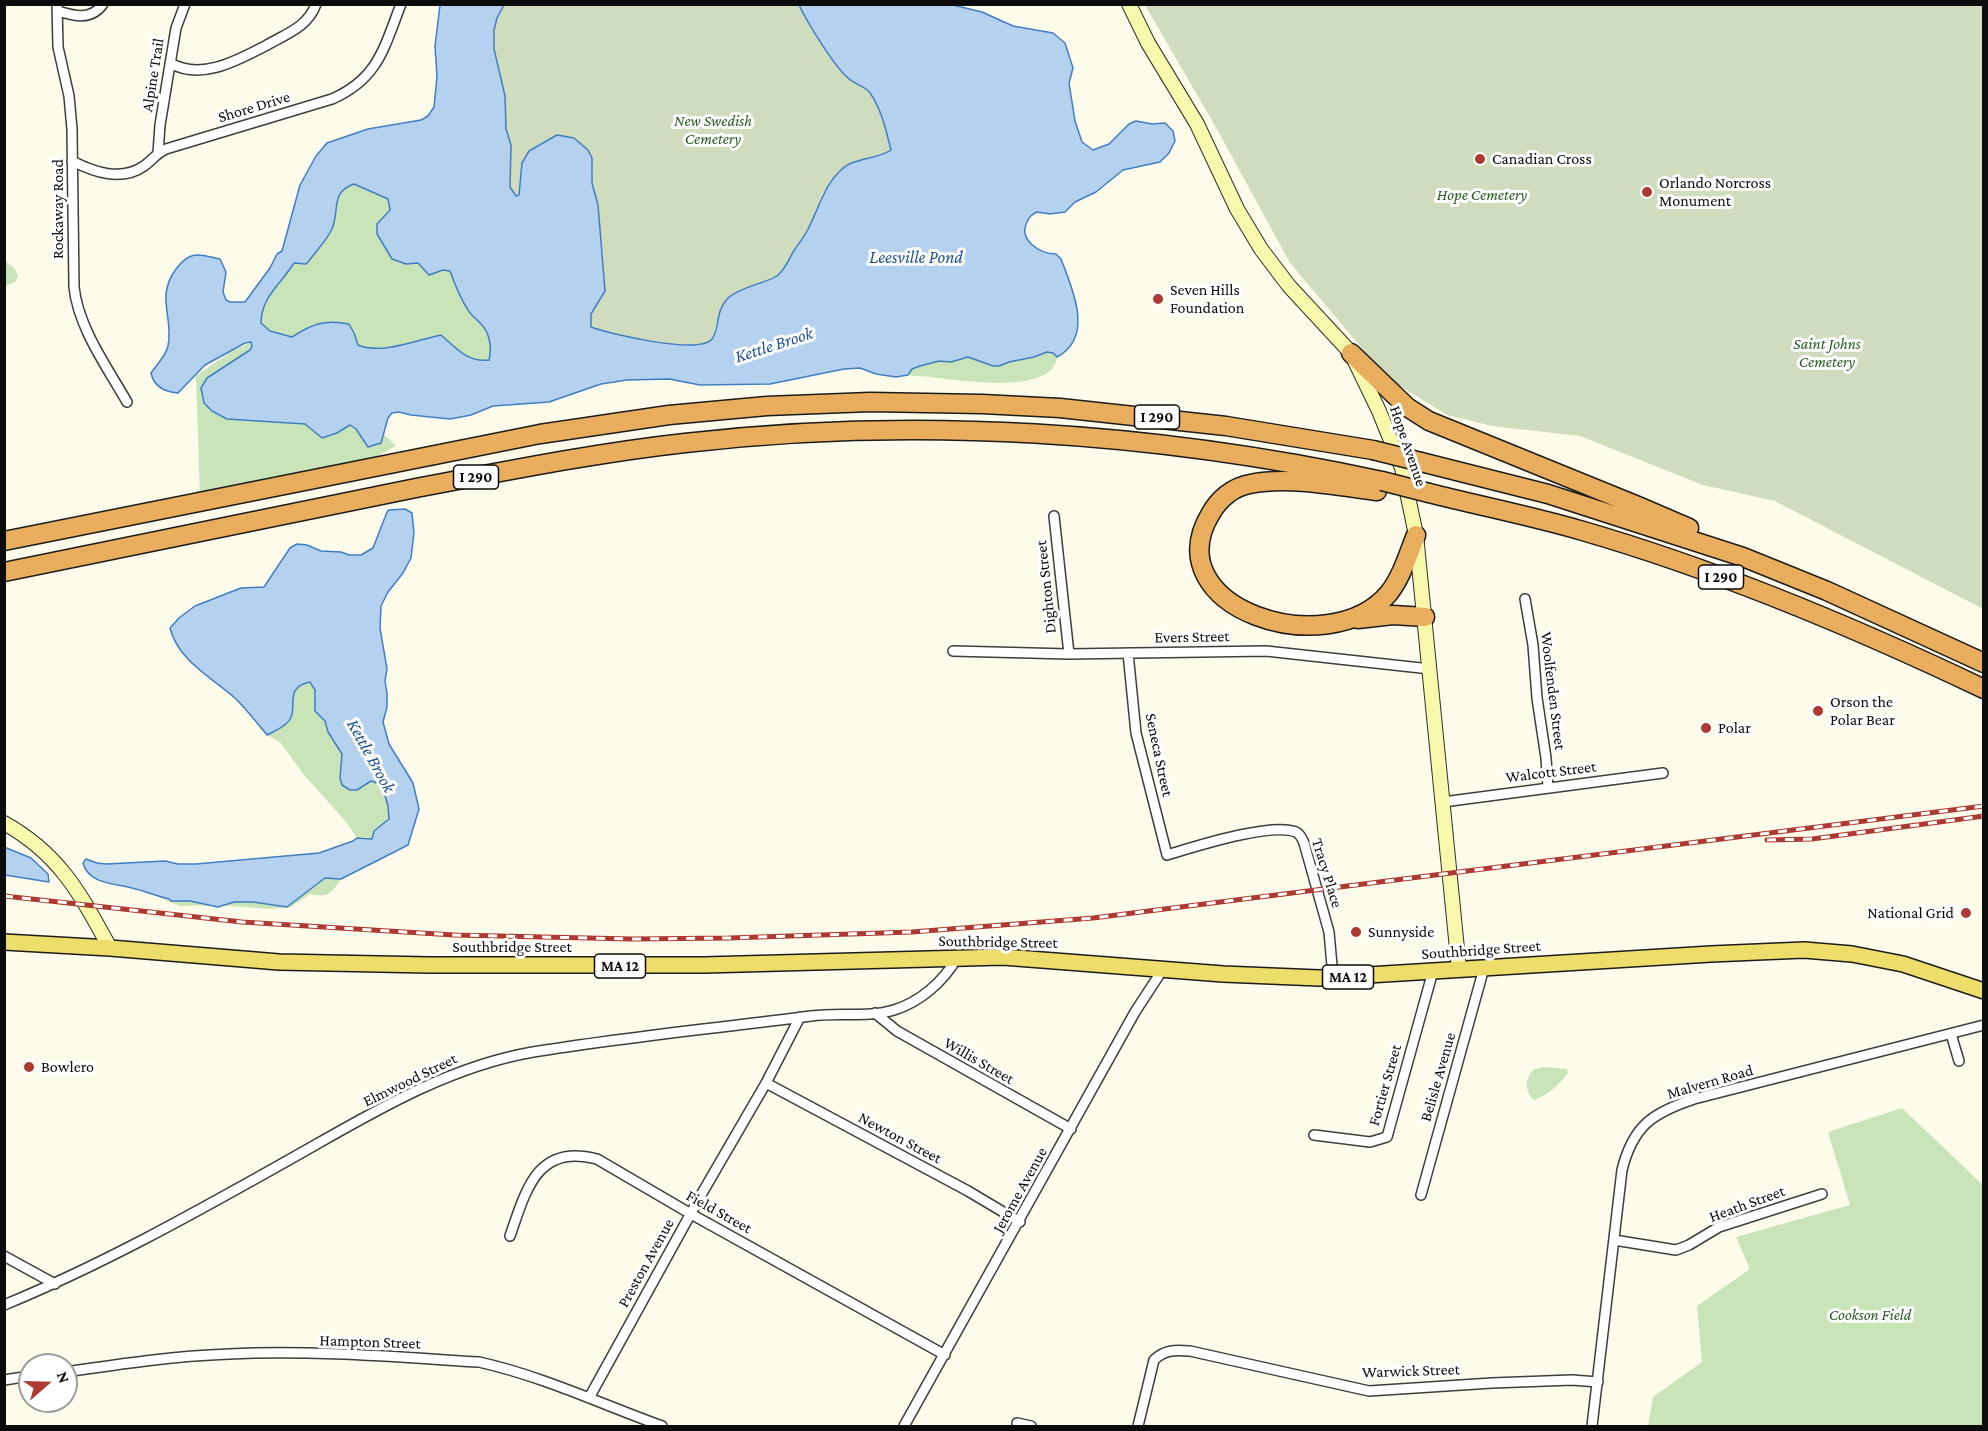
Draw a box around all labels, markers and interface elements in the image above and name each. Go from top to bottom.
street label: Alpine Trail [138,37,168,113]
street label: Shore Drive [216,87,292,127]
park label: New Swedish Cemetery [674,111,752,149]
place label: Canadian Cross [1492,149,1592,169]
marker: Canadian Cross [1473,152,1487,166]
street label: Rockaway Road [48,159,68,259]
place label: Orlando Norcross Monument [1659,173,1771,211]
park label: Hope Cemetery [1437,185,1527,205]
marker: Orlando Norcross Monument [1640,185,1654,199]
water label: Leesville Pond [869,246,963,268]
place label: Seven Hills Foundation [1170,280,1244,318]
marker: Seven Hills Foundation [1151,292,1165,306]
water label: Kettle Brook [732,322,816,368]
park label: Saint Johns Cemetery [1793,334,1861,372]
street label: Hope Avenue [1385,403,1431,489]
road number: I 290 [1134,405,1180,429]
road number: I 290 [454,465,498,489]
street label: Dighton Street [1032,540,1060,634]
road number: I 290 [1698,565,1744,589]
street label: Evers Street [1154,627,1230,647]
street label: Woolfenden Street [1536,631,1570,751]
place label: Orson the Polar Bear [1830,692,1895,730]
marker: Orson the Polar Bear [1811,704,1825,718]
street label: Seneca Street [1141,712,1177,798]
water label: Kettle Brook [342,715,400,797]
place label: Polar [1718,718,1751,738]
marker: Polar [1699,721,1713,735]
street label: Walcott Street [1505,757,1597,787]
street label: Tracy Place [1307,836,1347,910]
place label: National Grid [1867,903,1954,923]
marker: National Grid [1959,906,1973,920]
place label: Sunnyside [1368,922,1434,942]
marker: Sunnyside [1349,925,1363,939]
street label: Southbridge Street [938,931,1058,953]
street label: Southbridge Street [1421,936,1541,964]
street label: Southbridge Street [452,937,572,957]
road number: MA 12 [594,954,646,978]
road number: MA 12 [1322,965,1374,989]
street label: Belisle Avenue [1416,1030,1460,1124]
street label: Willis Street [940,1033,1018,1089]
street label: Fortier Street [1364,1042,1406,1128]
street label: Elmwood Street [360,1049,460,1111]
place label: Bowlero [41,1057,94,1077]
marker: Bowlero [22,1060,36,1074]
street label: Malvern Road [1665,1061,1755,1103]
street label: Newton Street [855,1108,945,1168]
street label: Jerome Avenue [989,1144,1051,1236]
street label: Heath Street [1706,1181,1788,1227]
street label: Field Street [683,1186,755,1238]
street label: Preston Avenue [614,1215,678,1311]
park label: Cookson Field [1829,1305,1911,1325]
street label: Hampton Street [319,1331,421,1353]
north arrow [18,1353,78,1413]
street label: Warwick Street [1362,1360,1460,1382]
text: N [54,1369,73,1385]

